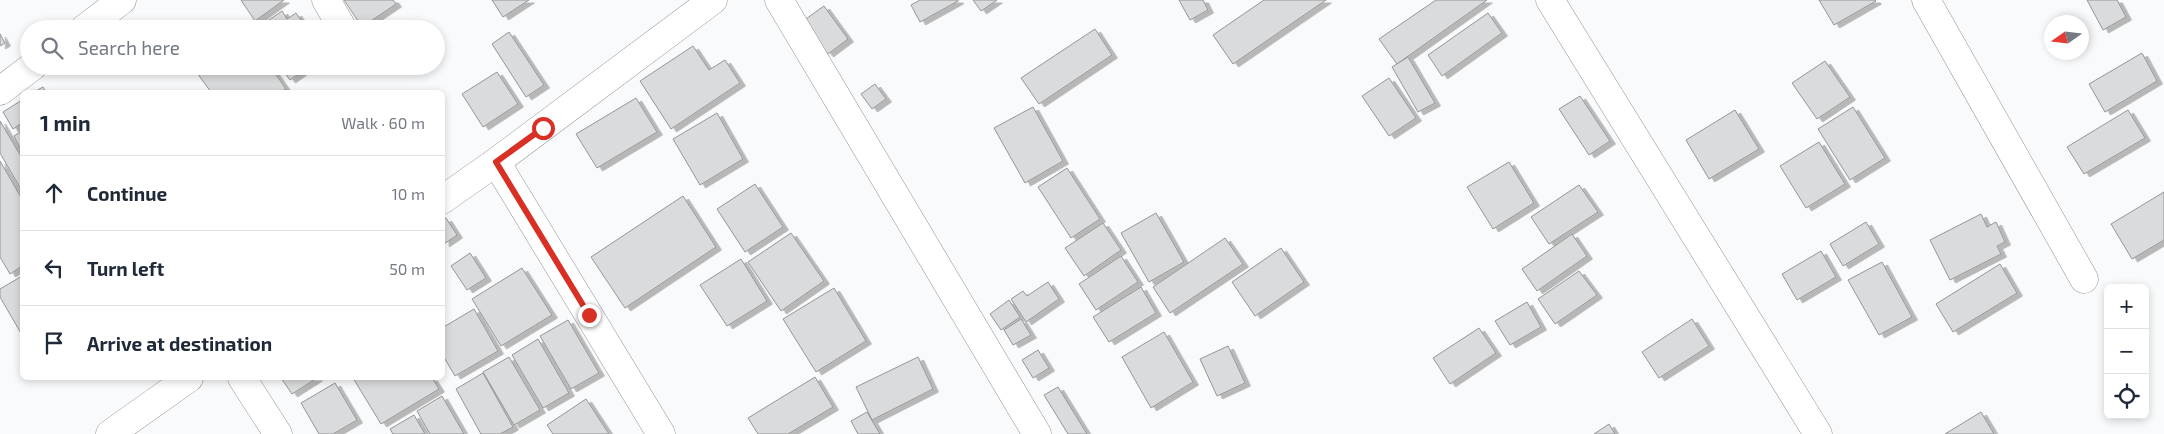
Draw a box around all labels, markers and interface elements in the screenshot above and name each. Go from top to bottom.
north arrow [2044,15,2089,60]
search box [20,20,445,75]
icon: search [38,34,66,62]
text: Search here [78,36,180,59]
text: 1 min [40,110,91,135]
text: Walk · 60 m [341,113,425,132]
route start [532,117,555,140]
icon: ahead [40,179,68,207]
text: Continue [87,182,167,205]
text: 10 m [391,184,425,203]
icon: left [40,254,68,282]
text: Turn left [87,257,164,280]
text: 50 m [389,259,425,278]
map controls [2104,284,2149,419]
button: + [2104,284,2149,329]
route end [578,304,601,327]
icon: arrive [40,329,68,357]
button: − [2104,329,2149,374]
text: Arrive at destination [87,332,272,355]
button: locate [2104,374,2149,419]

